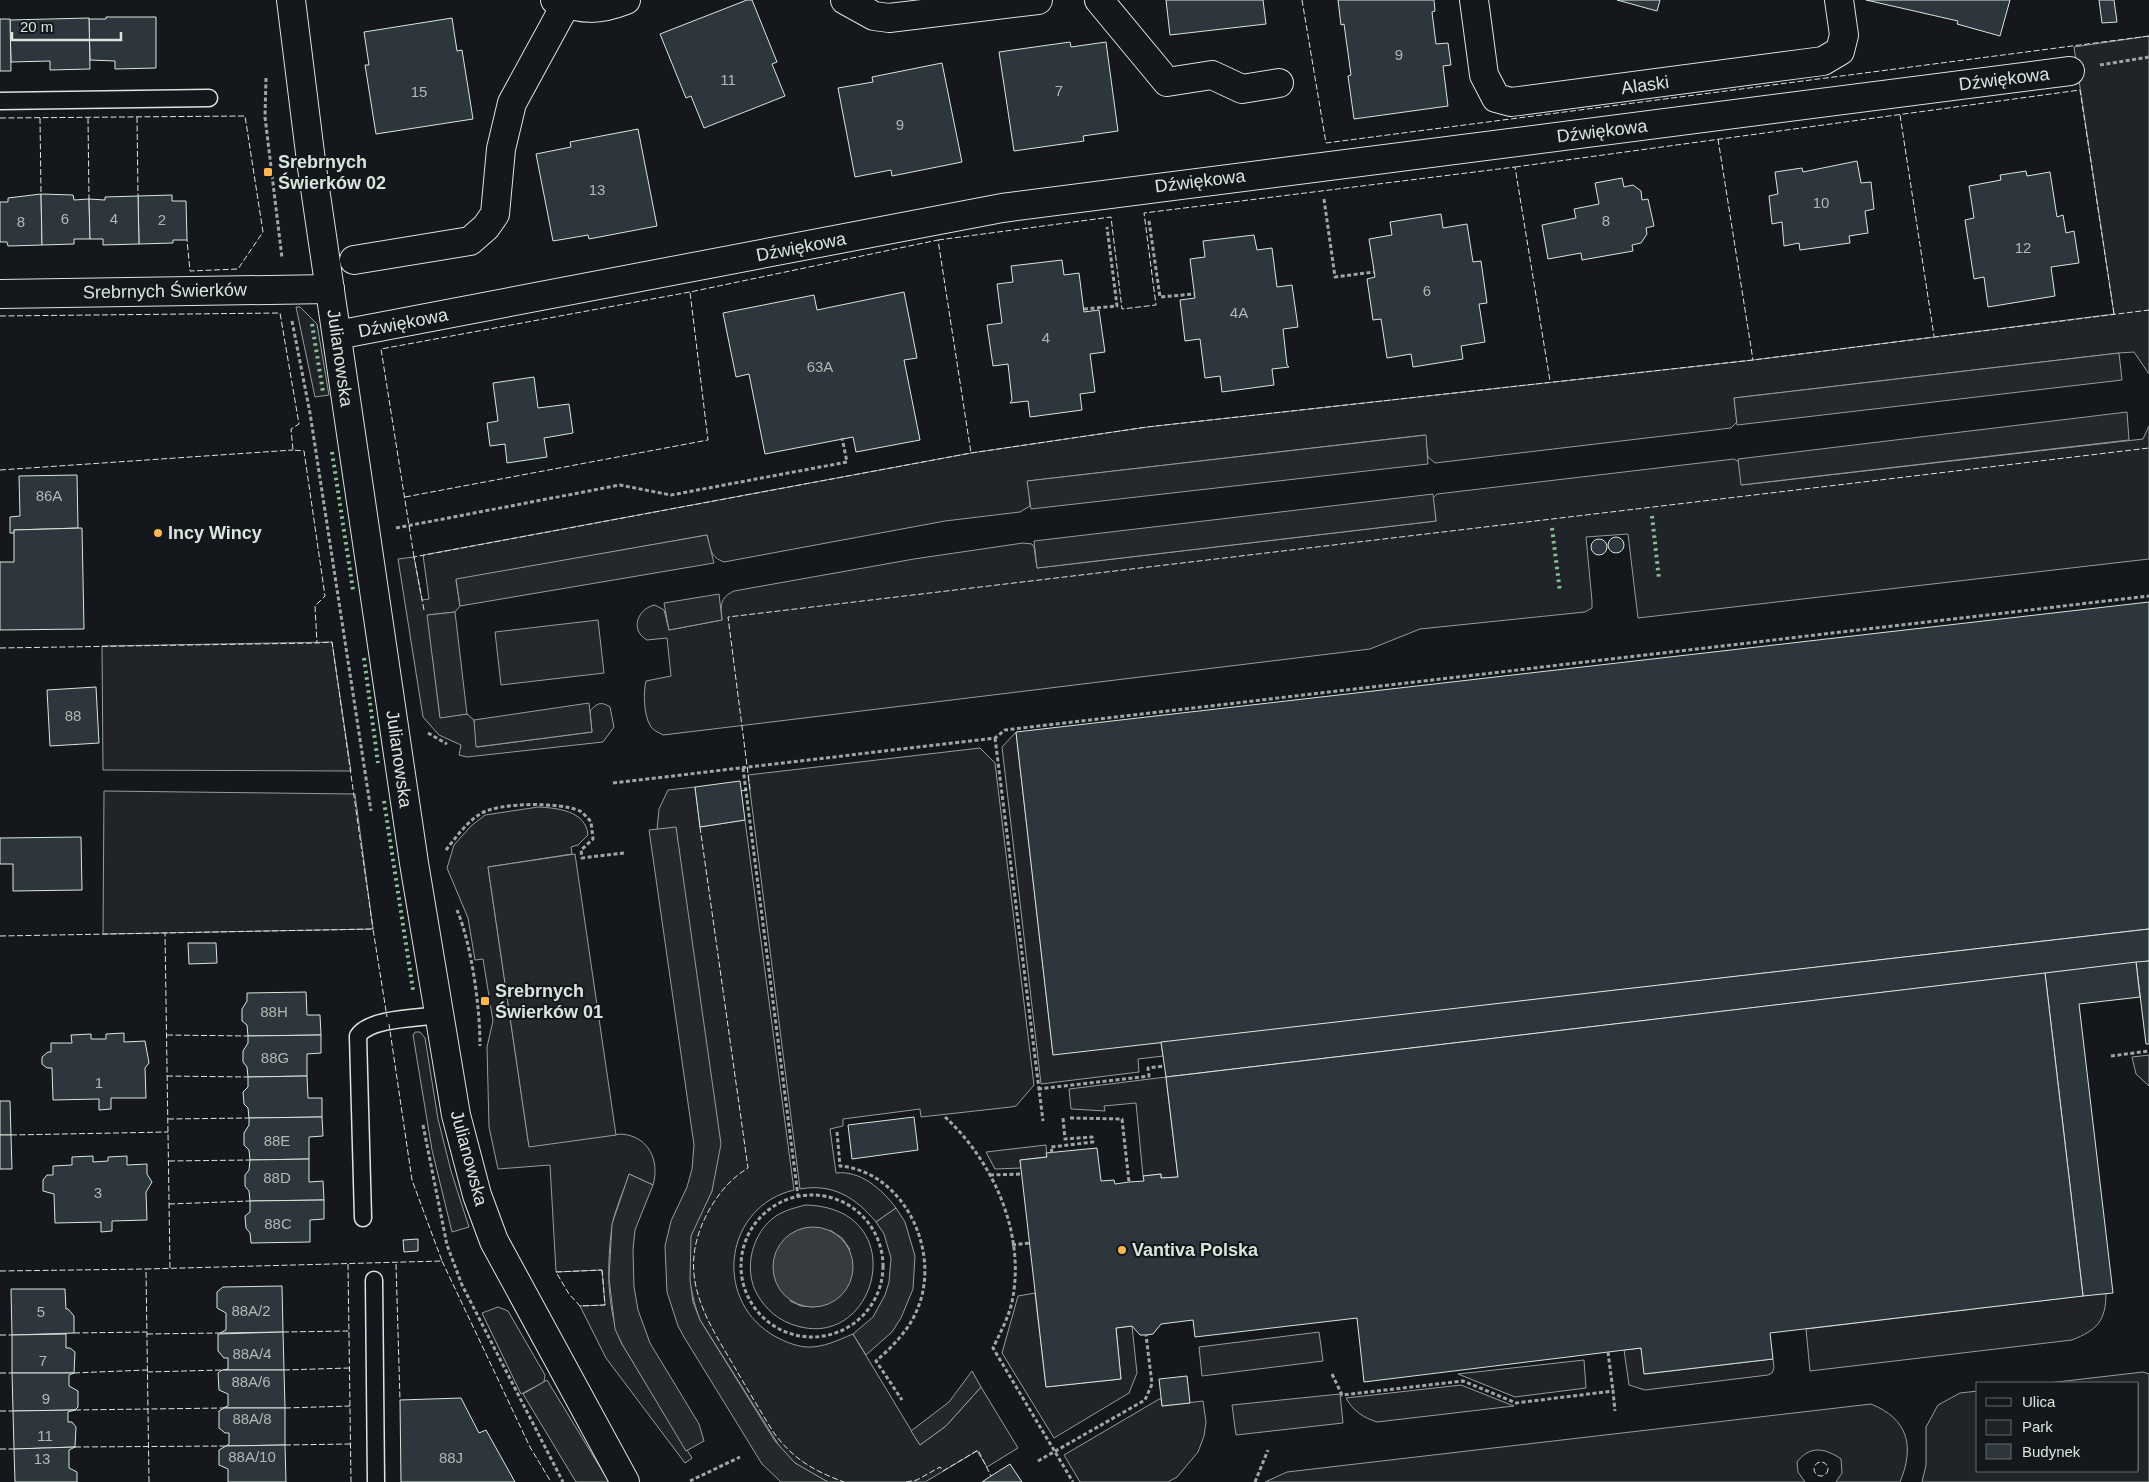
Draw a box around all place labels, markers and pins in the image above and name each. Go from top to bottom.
place label: Srebrnych Świerków 02 [278,152,386,193]
marker: Srebrnych Świerków 02 [262,166,274,178]
place label: Incy Wincy [168,523,262,543]
marker: Incy Wincy [152,527,164,539]
place label: Srebrnych Świerków 01 [495,981,603,1022]
marker: Srebrnych Świerków 01 [479,995,491,1007]
place label: Vantiva Polska [1132,1240,1259,1260]
marker: Vantiva Polska [1116,1244,1128,1256]

